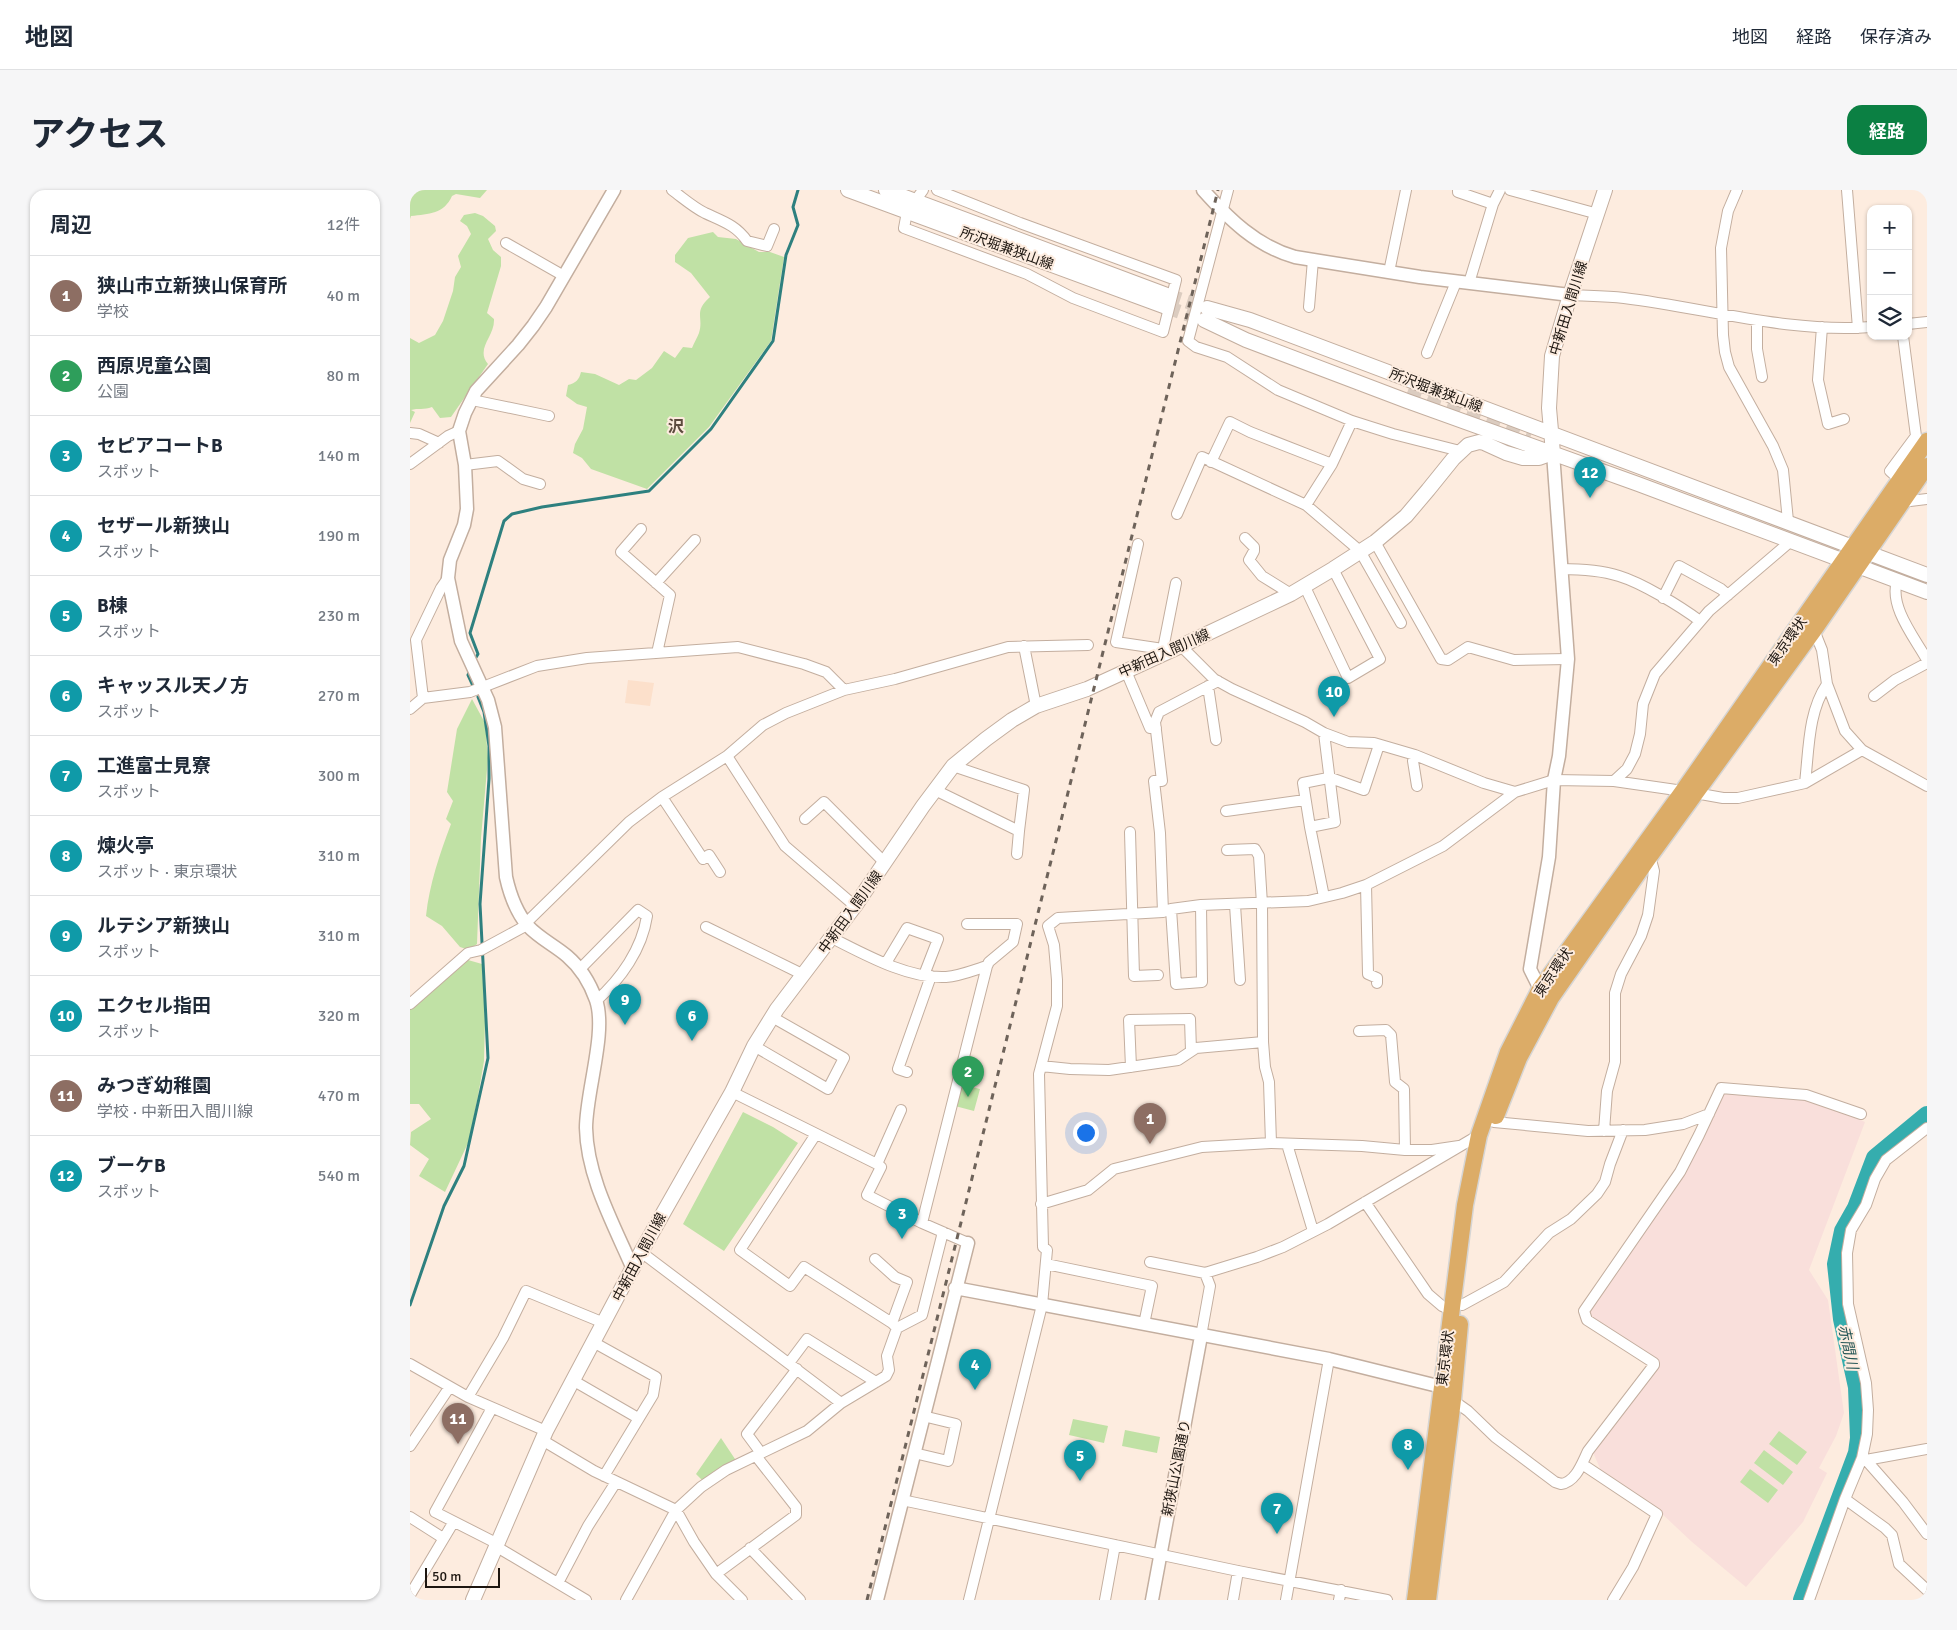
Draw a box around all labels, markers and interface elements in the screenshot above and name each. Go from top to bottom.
text: 地図 [25,22,73,52]
text: 地図 [1732,26,1768,48]
text: 経路 [1796,26,1832,48]
text: 保存済み [1860,26,1932,48]
button: 経路 [1847,105,1927,155]
text: アクセス [30,113,168,156]
map controls [1867,205,1912,340]
button: + [1867,205,1912,250]
text: 周辺 [50,212,92,238]
text: 12件 [327,215,360,235]
street label: 所沢堀兼狭山線 [958,224,1056,273]
button: − [1867,250,1912,295]
street label: 中新田入間川線 [1546,259,1591,357]
text: 狭山市立新狭山保育所 [97,274,287,298]
text: 1 [62,286,70,306]
text: 40 m [326,286,360,306]
button: layers [1867,295,1912,340]
text: 学校 [97,302,129,322]
text: 西原児童公園 [97,354,211,378]
street label: 所沢堀兼狭山線 [1387,365,1485,416]
text: 2 [62,366,70,386]
text: 80 m [326,366,360,386]
text: 公園 [97,382,129,402]
district label: 沢 [668,417,684,437]
text: セピアコートB [97,434,223,458]
text: 3 [62,446,70,466]
text: 140 m [318,446,360,466]
pin: 12 [1574,457,1606,498]
text: スポット [97,462,161,482]
text: セザール新狭山 [97,514,230,538]
text: 4 [62,526,70,546]
text: 190 m [318,526,360,546]
text: スポット [97,542,161,562]
text: B棟 [97,594,128,618]
text: 5 [62,606,70,626]
text: 230 m [318,606,360,626]
street label: 東京環状 [1764,613,1810,669]
text: スポット [97,622,161,642]
street label: 中新田入間川線 [1116,626,1212,681]
text: キャッスル天ノ方 [97,674,249,698]
pin: 10 [1318,676,1350,717]
text: 6 [62,686,70,706]
text: 270 m [318,686,360,706]
text: スポット [97,702,161,722]
text: 工進富士見寮 [97,754,211,778]
text: 7 [62,766,70,786]
text: 300 m [318,766,360,786]
text: スポット [97,782,161,802]
text: 煉火亭 [97,834,154,858]
text: 8 [62,846,70,866]
text: 310 m [318,846,360,866]
text: スポット · 東京環状 [97,862,237,882]
street label: 中新田入間川線 [815,868,886,957]
text: ルテシア新狭山 [97,914,230,938]
text: 9 [62,926,70,946]
text: 310 m [318,926,360,946]
text: スポット [97,942,161,962]
street label: 東京環状 [1531,944,1576,1000]
pin: 9 [609,984,641,1025]
text: エクセル指田 [97,994,211,1018]
pin: 6 [676,1000,708,1041]
text: 10 [57,1006,75,1026]
text: 320 m [318,1006,360,1026]
text: スポット [97,1022,161,1042]
pin: 2 [952,1056,984,1097]
text: みつぎ幼稚園 [97,1074,211,1098]
text: 11 [57,1086,75,1106]
text: 470 m [318,1086,360,1106]
text: 学校 · 中新田入間川線 [97,1102,253,1122]
pin: 1 [1134,1103,1166,1144]
your location [1073,1120,1099,1146]
text: ブーケB [97,1154,166,1178]
text: 12 [57,1166,75,1186]
text: 540 m [318,1166,360,1186]
text: スポット [97,1182,161,1202]
pin: 3 [886,1198,918,1239]
street label: 中新田入間川線 [609,1210,670,1304]
water label: 赤間川 [1835,1323,1862,1373]
street label: 東京環状 [1434,1329,1457,1387]
pin: 4 [959,1349,991,1390]
pin: 11 [442,1403,474,1444]
street label: 新狭山公園通り [1159,1418,1194,1518]
pin: 8 [1392,1429,1424,1470]
pin: 5 [1064,1440,1096,1481]
pin: 7 [1261,1493,1293,1534]
scale bar [425,1565,500,1588]
text: 50 m [432,1568,461,1585]

